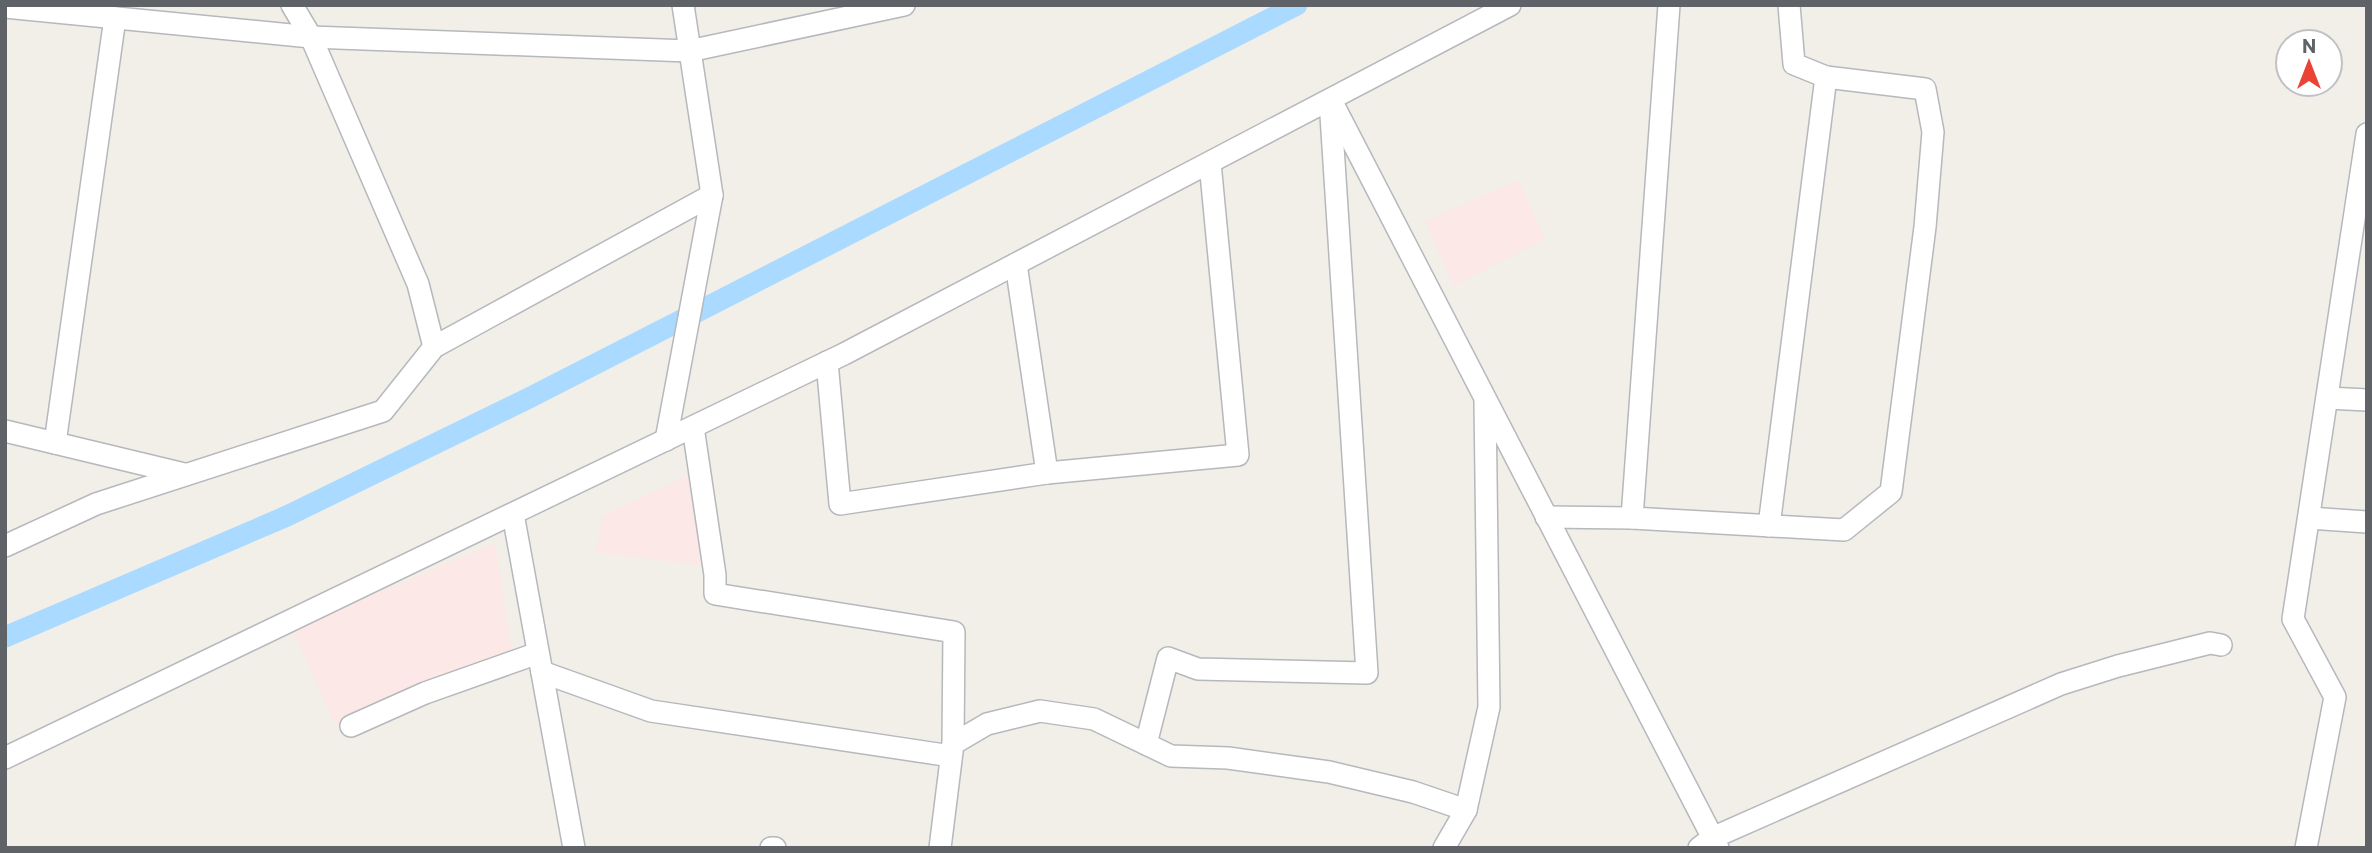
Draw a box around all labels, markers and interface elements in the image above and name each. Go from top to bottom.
north arrow [2274,28,2344,98]
text: N [2302,34,2316,57]

